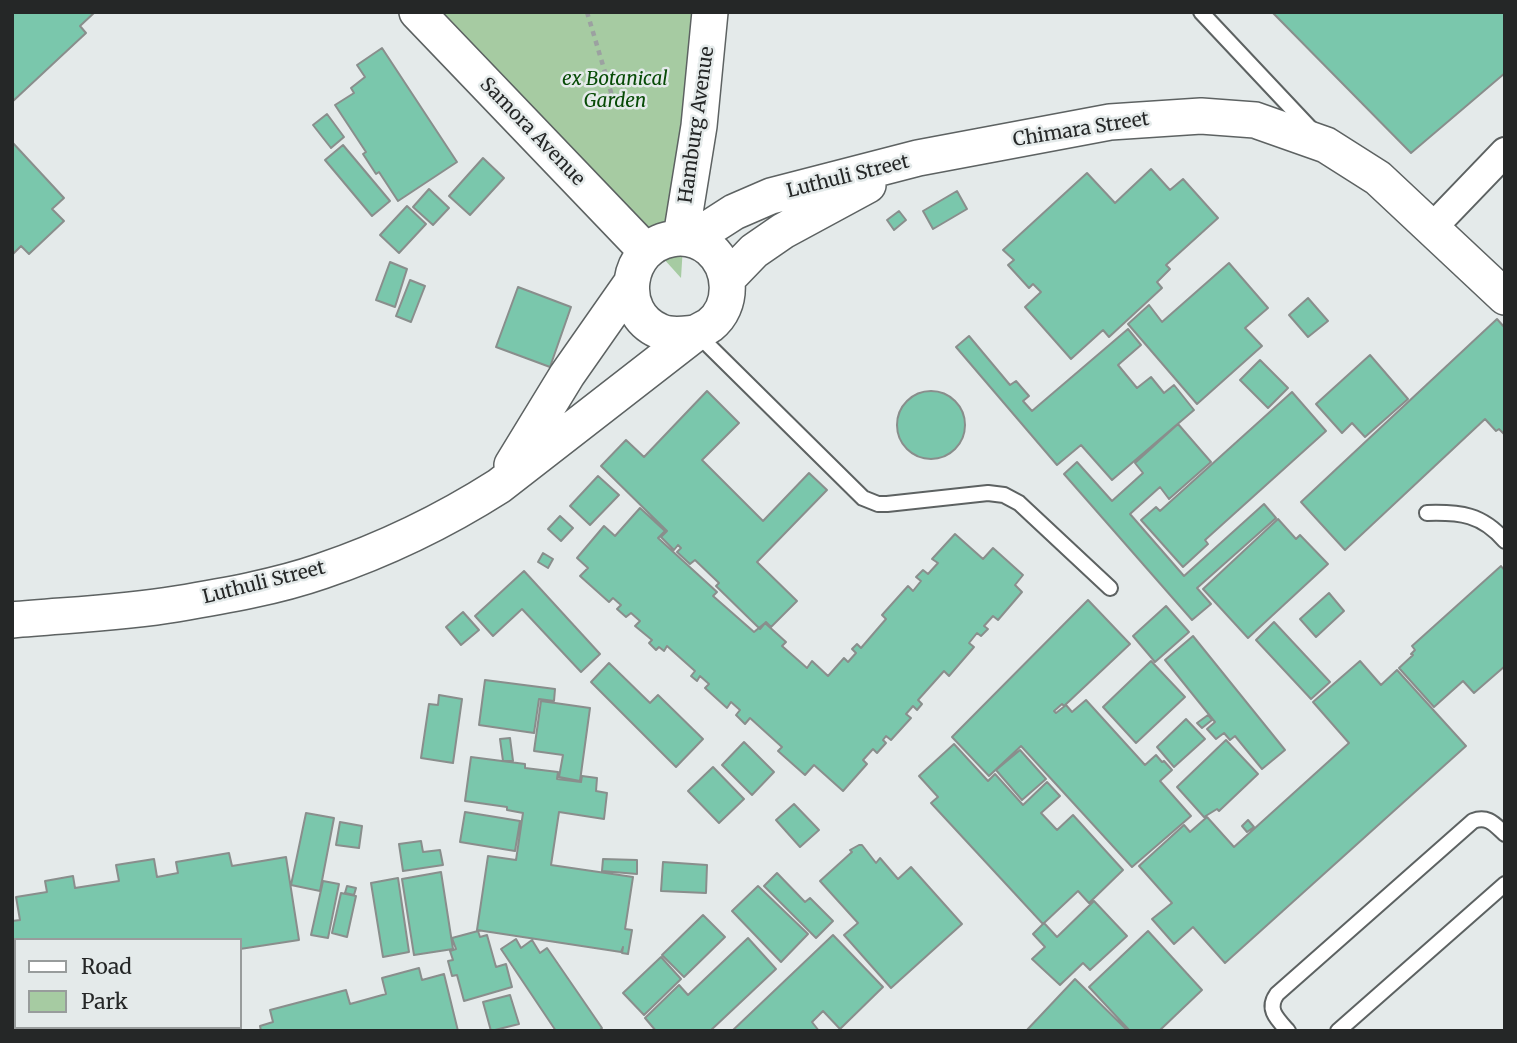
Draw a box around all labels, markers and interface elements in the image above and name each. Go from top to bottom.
street label: Hamburg Avenue [675,45,719,205]
park label: ex Botanical Garden [562,69,668,113]
street label: Samora Avenue [475,73,589,191]
street label: Chimara Street [1011,108,1151,152]
street label: Luthuli Street [784,151,912,203]
street label: Luthuli Street [200,557,328,609]
legend [14,938,242,1029]
text: Road [81,953,132,980]
text: Park [81,988,128,1015]

